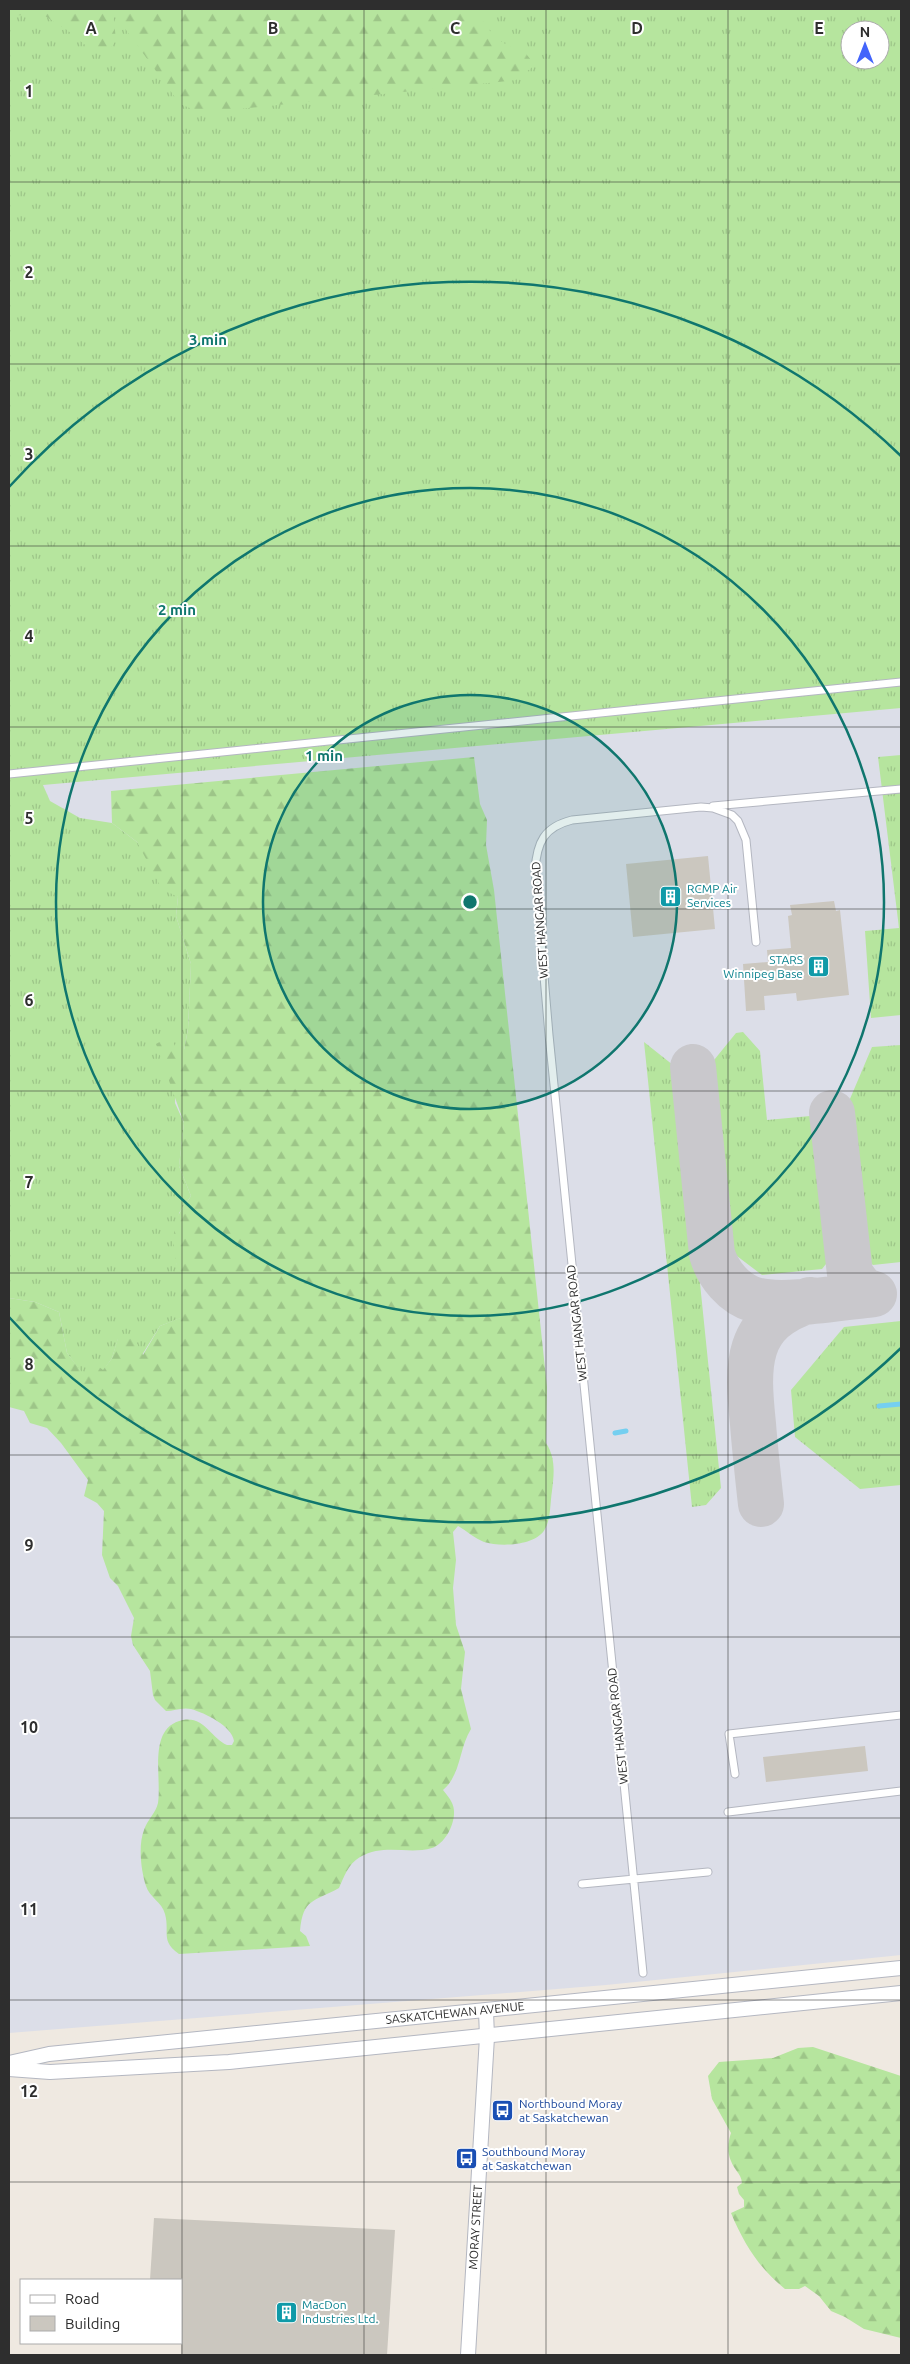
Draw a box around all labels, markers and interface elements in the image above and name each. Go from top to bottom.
text: A [85,19,97,37]
text: B [268,19,278,37]
text: C [450,19,460,37]
text: D [631,19,643,37]
text: E [814,19,824,37]
north arrow [840,20,890,70]
text: N [860,24,870,40]
text: 1 [24,82,34,100]
text: 2 [24,263,34,281]
text: 3 min [189,331,227,348]
text: 3 [24,445,34,463]
text: 2 min [158,601,196,618]
text: 4 [24,627,34,645]
text: 1 min [305,747,343,764]
text: 5 [24,809,34,827]
street label: WEST HANGAR ROAD [529,861,550,979]
place label: RCMP Air Services [687,882,738,909]
building icon: RCMP Air Services [659,884,683,908]
centre of rings [461,893,479,911]
place label: STARS Winnipeg Base [723,953,803,980]
building icon: STARS Winnipeg Base [807,955,831,979]
text: 6 [24,991,34,1009]
text: 7 [24,1173,34,1191]
street label: WEST HANGAR ROAD [564,1264,589,1382]
text: 8 [24,1355,34,1373]
text: 9 [24,1536,34,1554]
street label: WEST HANGAR ROAD [605,1667,630,1785]
text: 10 [20,1718,38,1736]
text: 11 [20,1900,38,1918]
street label: SASKATCHEWAN AVENUE [385,1999,525,2026]
text: 12 [20,2082,38,2100]
place label: Northbound Moray at Saskatchewan [519,2097,622,2124]
bus stop icon: Northbound Moray at Saskatchewan [491,2099,515,2123]
place label: Southbound Moray at Saskatchewan [482,2145,585,2172]
bus stop icon: Southbound Moray at Saskatchewan [454,2147,478,2171]
street label: MORAY STREET [466,2184,484,2270]
legend [20,2279,182,2344]
text: Road [65,2290,100,2307]
place label: MacDon Industries Ltd. [302,2298,379,2325]
building icon: MacDon Industries Ltd. [274,2300,298,2324]
text: Building [65,2315,120,2332]

